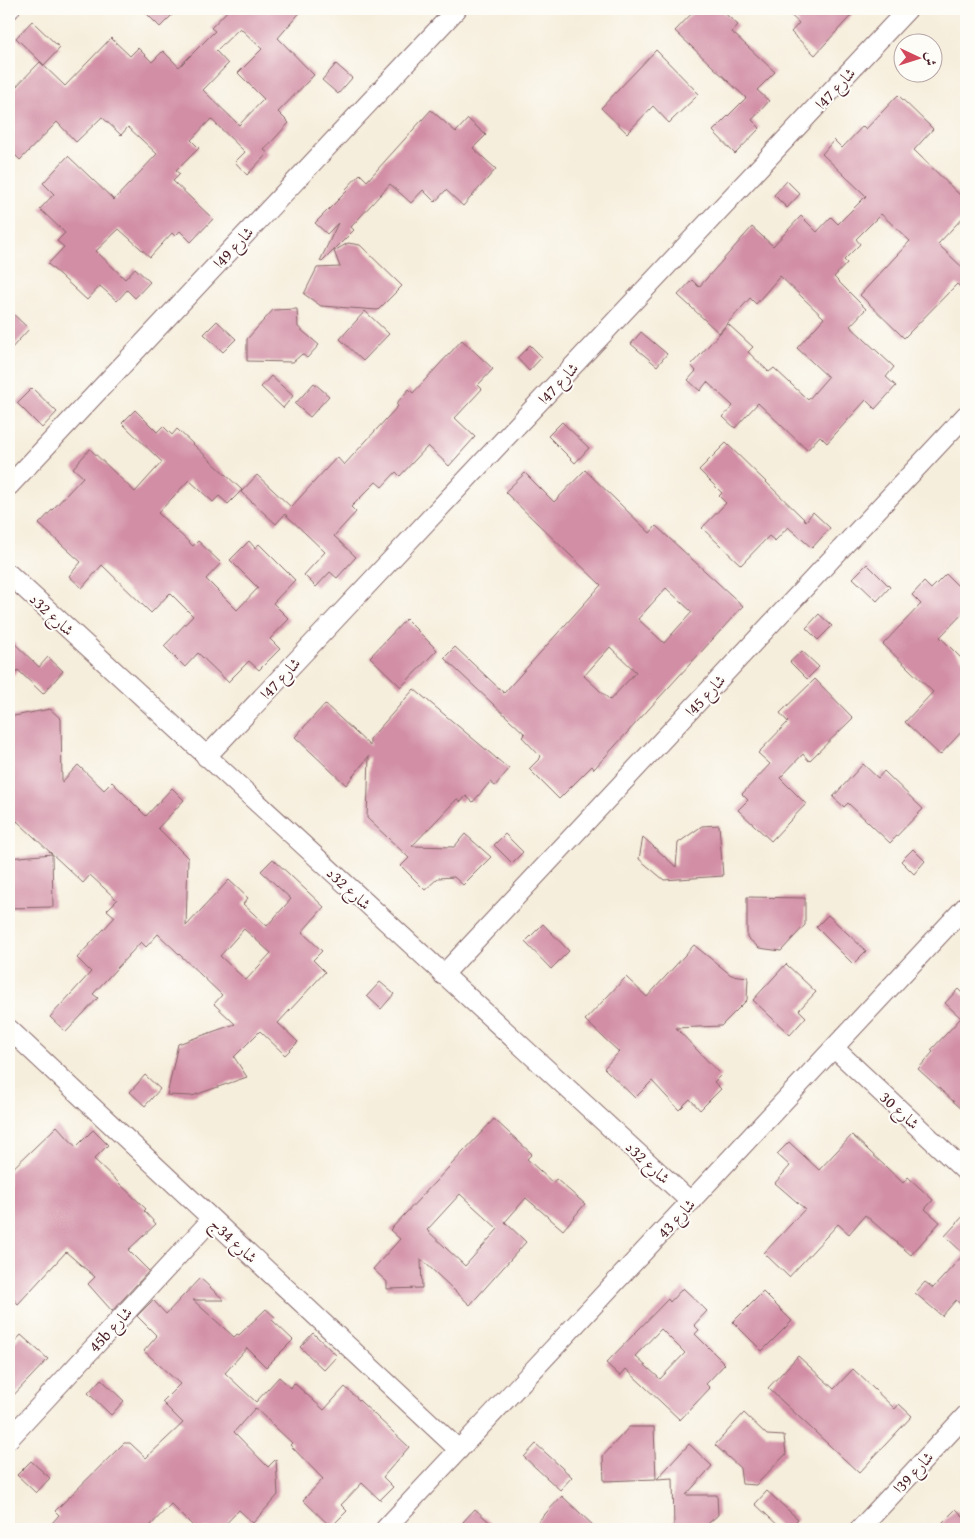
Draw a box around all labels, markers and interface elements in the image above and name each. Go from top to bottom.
north arrow [892,32,942,82]
text: ش [921,51,941,67]
street label: شارع 47ا [809,61,862,116]
street label: شارع 49ا [207,220,260,275]
street label: شارع 47ا [532,356,585,411]
street label: شارع 32د [23,587,80,643]
street label: شارع 47ا [254,651,307,706]
street label: شارع 45ا [679,668,732,723]
street label: شارع 32د [320,861,377,917]
street label: شارع 30 [873,1085,925,1136]
street label: شارع 32د [619,1135,676,1191]
street label: شارع 43 [651,1193,702,1245]
street label: شارع 34ج [203,1212,263,1271]
street label: 45b شارع [82,1301,139,1359]
street label: شارع 39ا [887,1445,940,1500]

